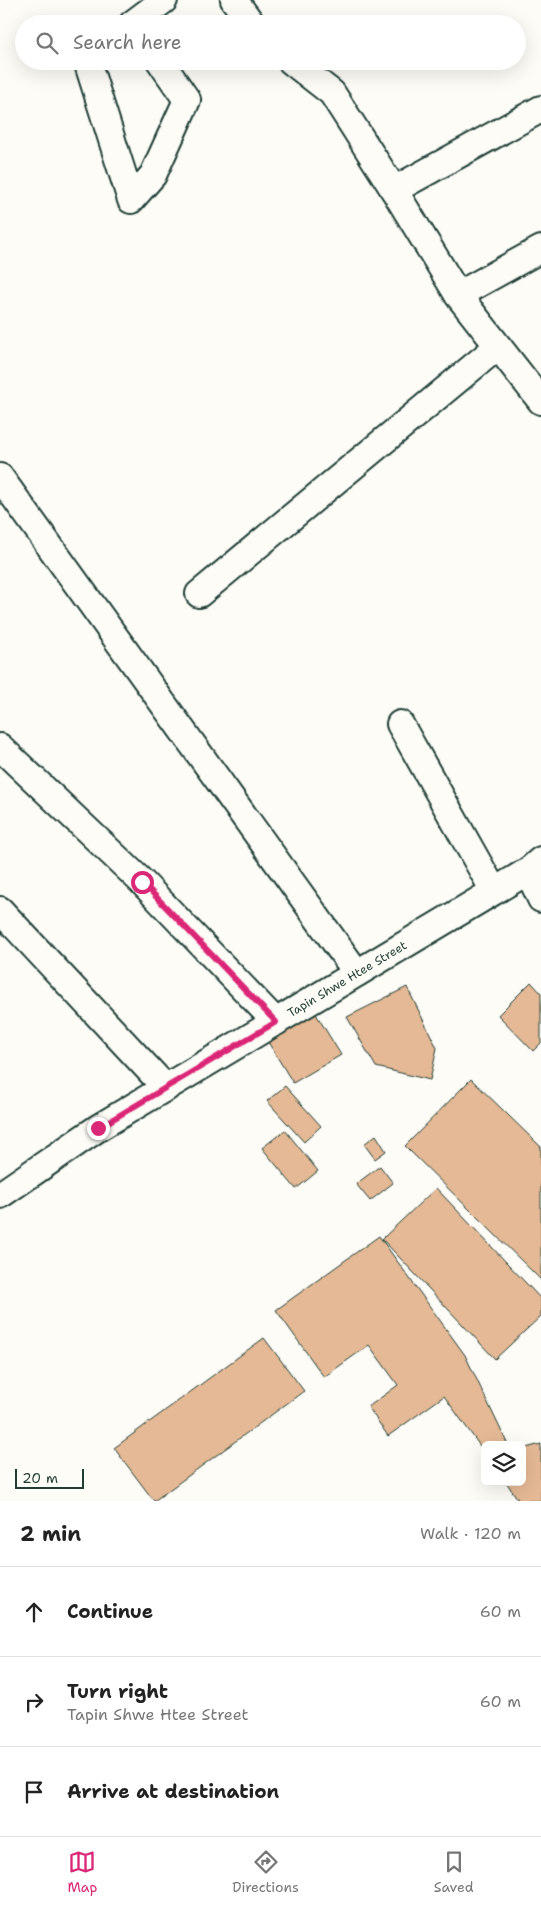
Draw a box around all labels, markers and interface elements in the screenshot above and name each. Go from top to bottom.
search box [15,15,526,70]
icon: search [33,29,61,57]
text: Search here [73,30,182,55]
route start [131,871,154,894]
street label: Tapin Shwe Htee Street [285,937,410,1021]
route end [87,1117,110,1140]
map controls [481,1441,526,1486]
button: layers [481,1441,526,1486]
scale bar [15,1466,84,1489]
text: 20 m [22,1469,58,1487]
text: 2 min [20,1520,81,1548]
text: Walk · 120 m [420,1523,521,1544]
icon: ahead [20,1598,48,1626]
text: Continue [67,1599,153,1624]
text: 60 m [480,1601,521,1622]
text: Turn right [67,1679,168,1704]
icon: right [20,1688,48,1716]
text: 60 m [480,1691,521,1712]
text: Tapin Shwe Htee Street [67,1704,249,1725]
icon: arrive [20,1778,48,1806]
text: Arrive at destination [67,1779,279,1804]
tab: Map [67,1848,97,1896]
tab: Directions [232,1848,299,1896]
tab: Saved [434,1848,474,1896]

